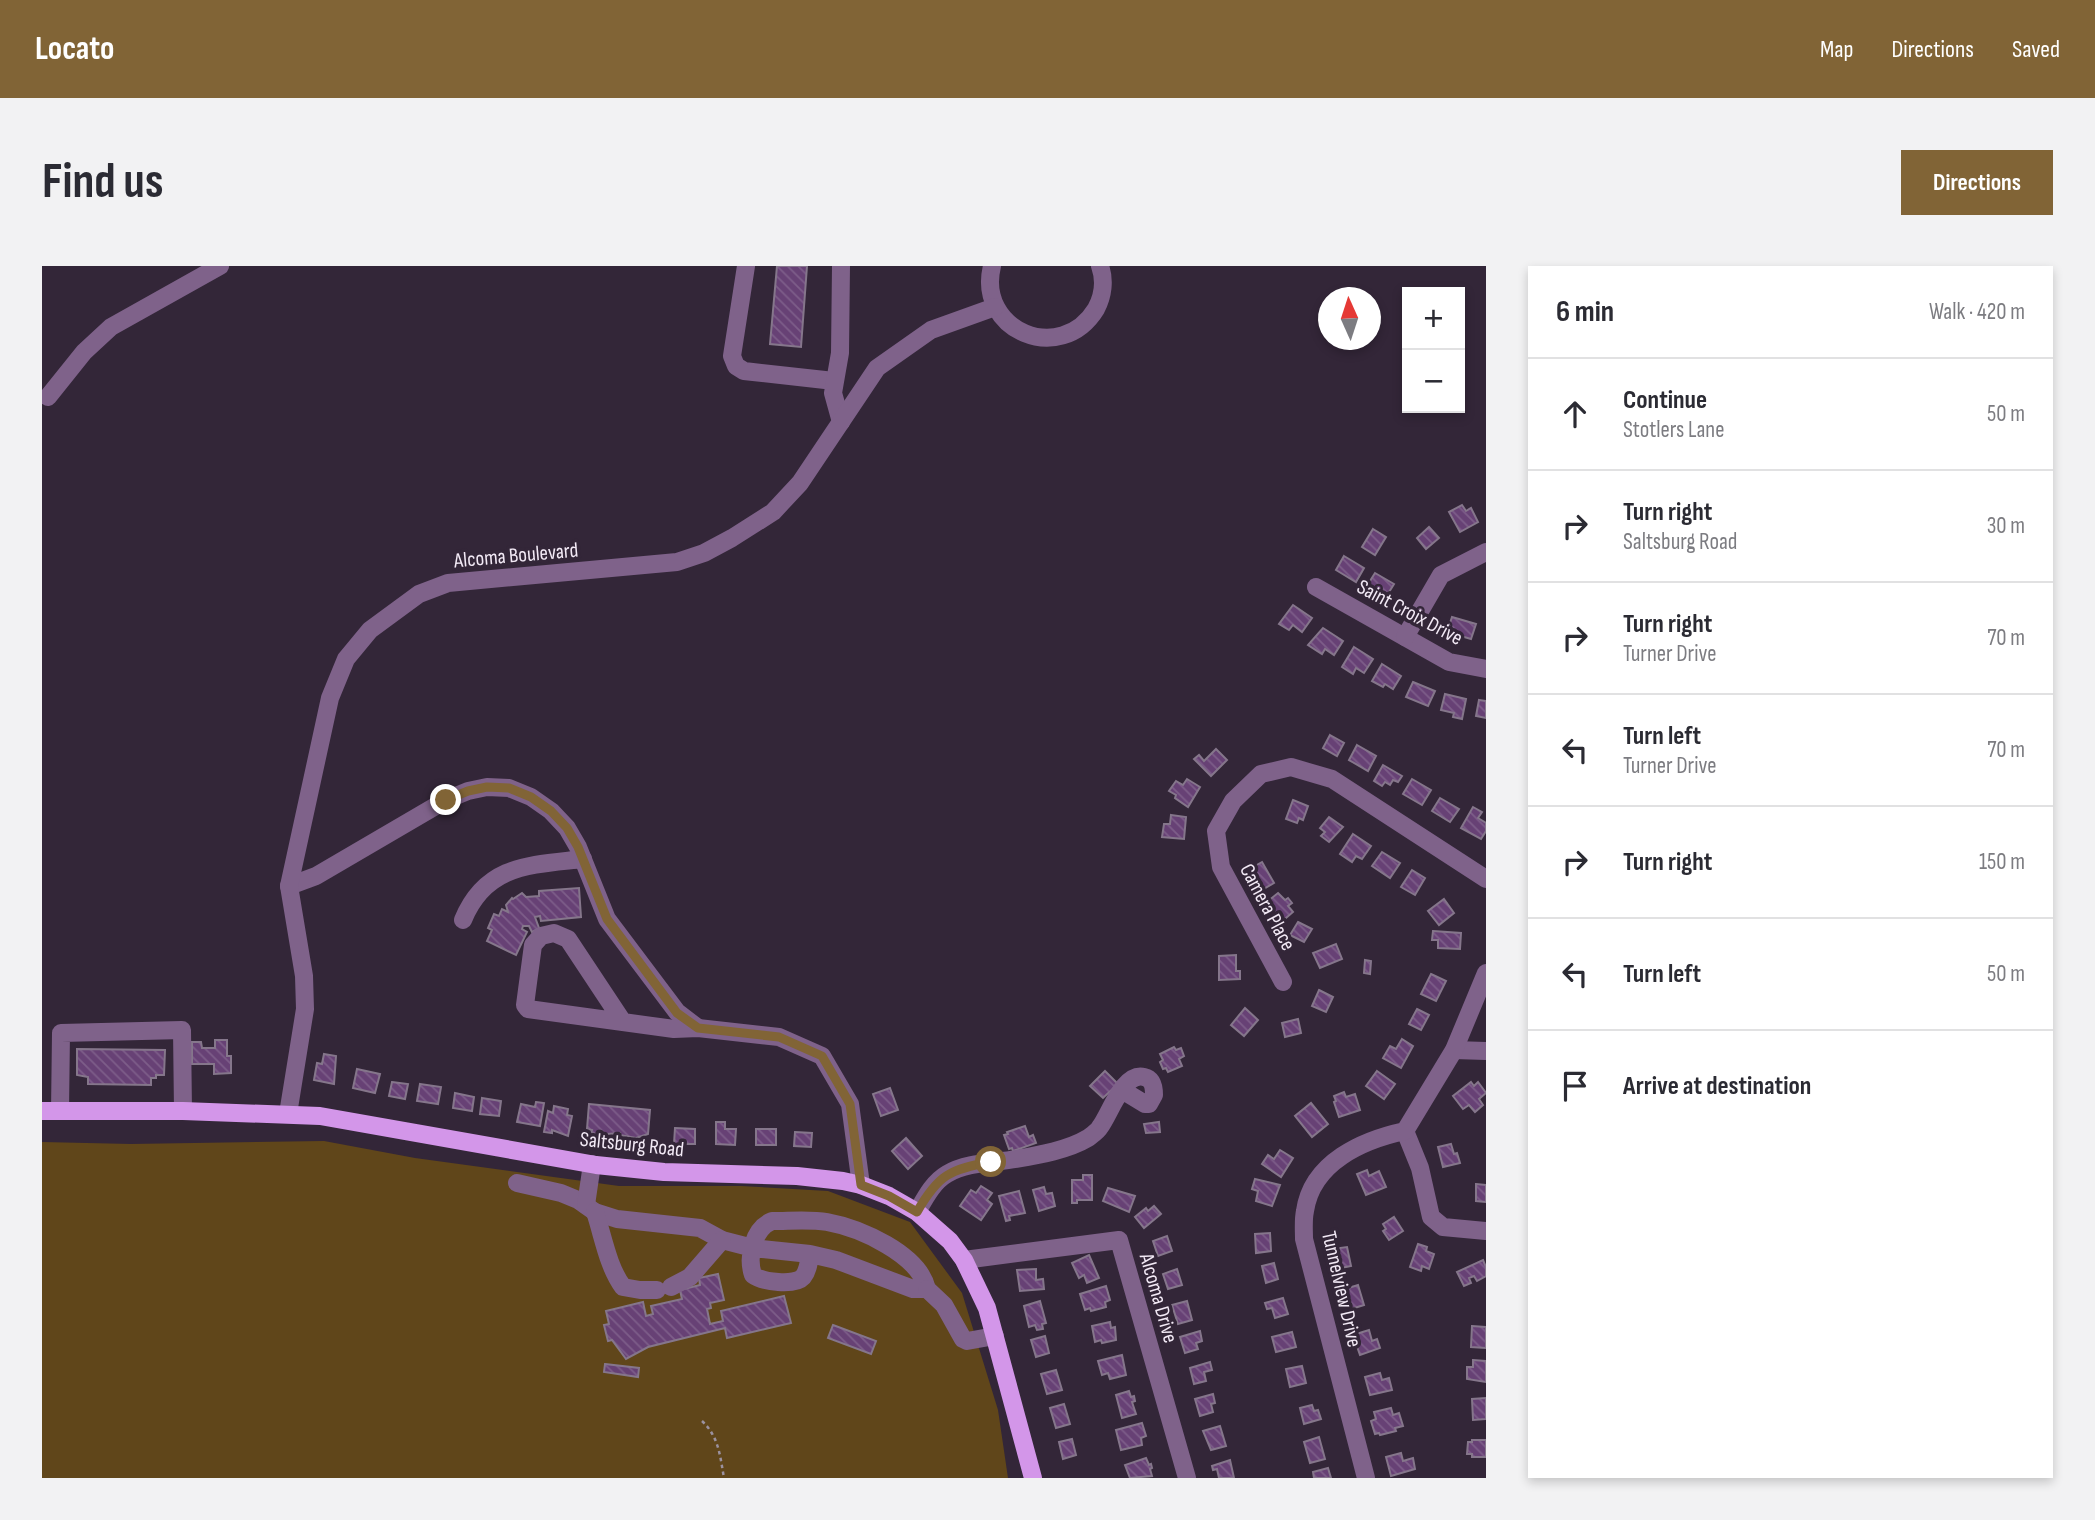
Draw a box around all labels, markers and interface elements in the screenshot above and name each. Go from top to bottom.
text: Locato [35,29,114,69]
text: Map [1820,35,1853,64]
text: Directions [1891,35,1974,64]
text: Saved [2012,35,2060,64]
button: Directions [1901,150,2053,215]
text: Find us [42,153,164,212]
north arrow [1318,287,1381,350]
map controls [1402,287,1465,413]
button: + [1402,287,1465,350]
text: 6 min [1556,294,1614,330]
text: Walk · 420 m [1929,298,2025,326]
button: − [1402,350,1465,413]
text: Continue [1623,385,1707,416]
icon: ahead [1556,395,1594,433]
text: 50 m [1987,400,2025,428]
text: Stotlers Lane [1623,416,1724,444]
text: Turn right [1623,497,1712,528]
icon: right [1556,507,1594,545]
text: 30 m [1987,512,2025,540]
text: Saltsburg Road [1623,528,1737,556]
street label: Alcoma Boulevard [452,538,579,573]
street label: Saint Croix Drive [1353,574,1467,651]
text: Turn right [1623,609,1712,640]
icon: right [1556,619,1594,657]
text: 70 m [1987,624,2025,652]
text: Turner Drive [1623,640,1716,668]
text: Turn left [1623,721,1701,752]
icon: left [1556,731,1594,769]
text: 70 m [1987,736,2025,764]
text: Turner Drive [1623,752,1716,780]
route end [430,784,461,815]
icon: right [1556,843,1594,881]
text: Turn right [1623,847,1712,878]
text: 150 m [1979,848,2025,876]
street label: Camera Place [1234,860,1301,955]
icon: left [1556,955,1594,993]
text: Turn left [1623,959,1701,990]
text: 50 m [1987,960,2025,988]
icon: arrive [1556,1067,1594,1105]
text: Arrive at destination [1623,1071,1811,1102]
street label: Saltsburg Road [579,1127,685,1162]
route start [975,1146,1006,1177]
street label: Tunnelview Drive [1316,1229,1367,1350]
street label: Alcoma Drive [1134,1250,1183,1346]

